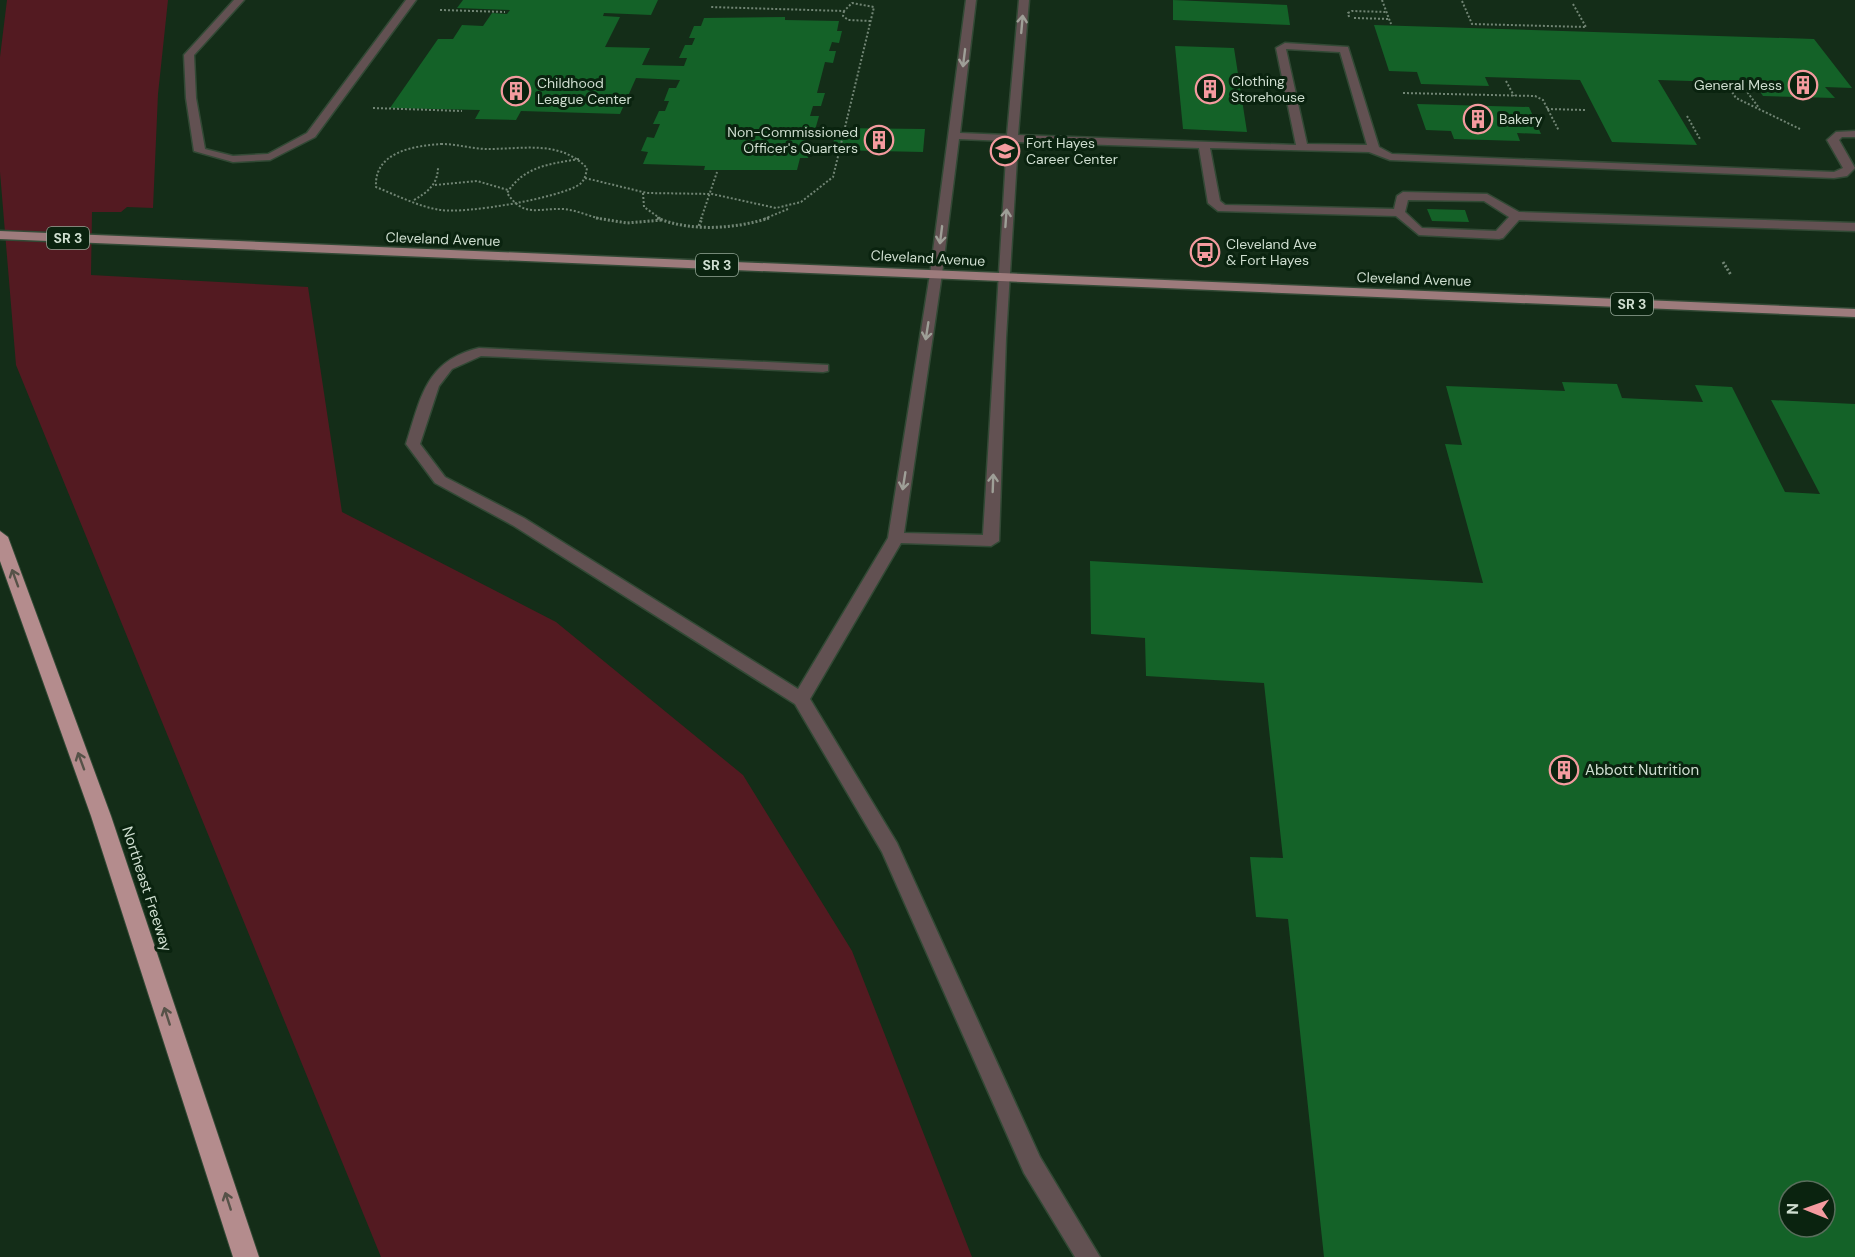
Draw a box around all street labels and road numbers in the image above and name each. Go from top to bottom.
road number: SR 3 [47,227,89,249]
street label: Cleveland Avenue [385,228,501,250]
street label: Cleveland Avenue [870,246,986,270]
road number: SR 3 [696,254,738,276]
street label: Cleveland Avenue [1356,268,1472,290]
road number: SR 3 [1611,293,1653,315]
street label: Northeast Freeway [117,824,177,955]

